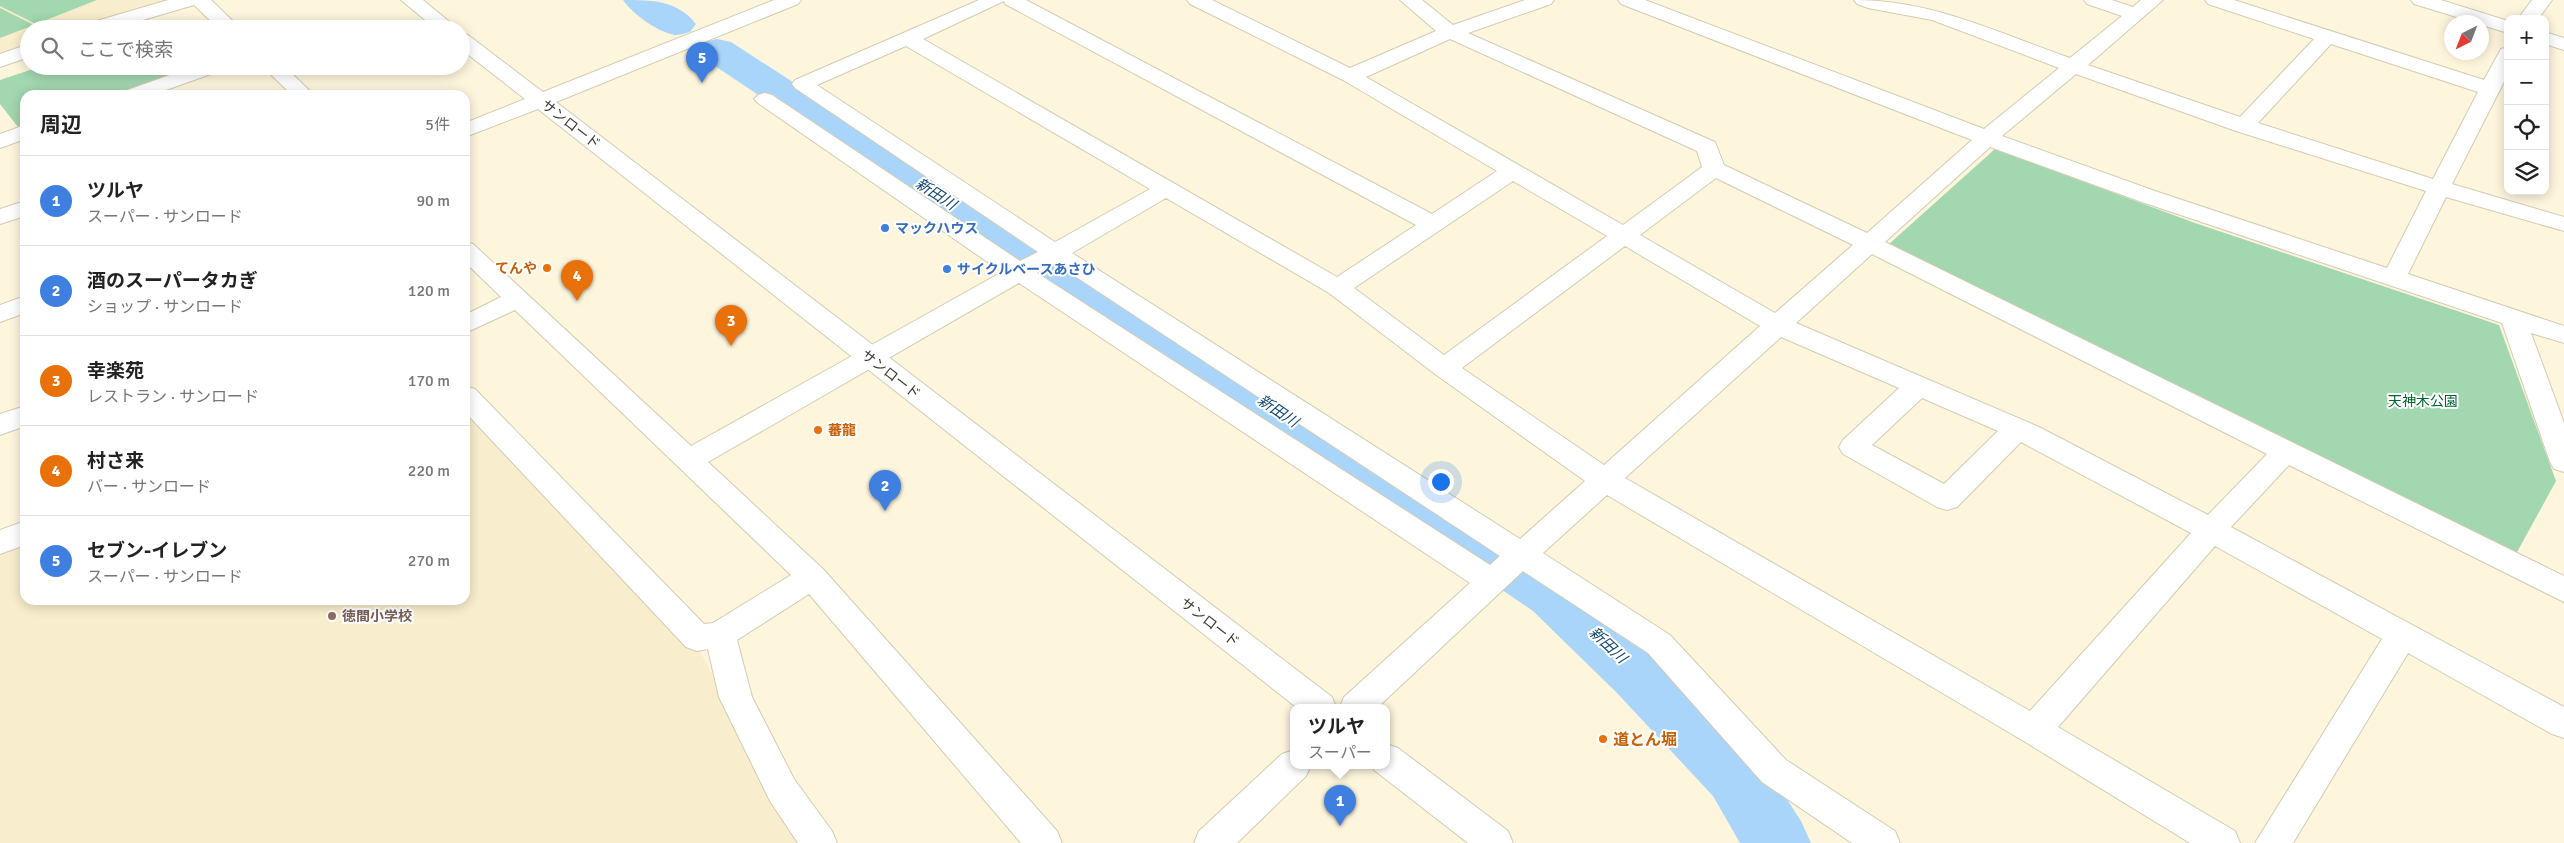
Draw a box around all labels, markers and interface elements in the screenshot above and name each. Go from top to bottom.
north arrow [2444,15,2489,60]
map controls [2504,15,2549,195]
button: + [2504,15,2549,60]
search box [20,20,470,75]
icon: search [38,34,66,62]
text: ここで検索 [78,38,173,62]
pin: 5 [686,42,718,83]
button: − [2504,60,2549,105]
street label: サンロード [538,96,604,153]
button: locate [2504,105,2549,150]
text: 周辺 [40,112,82,138]
text: 5件 [425,115,450,135]
button: layers [2504,150,2549,195]
water label: 新田川 [912,174,961,215]
text: ツルヤ [87,179,144,203]
text: 1 [52,191,60,211]
text: 90 m [416,191,450,211]
text: スーパー · サンロード [87,207,243,227]
place label: マックハウス [895,220,978,237]
marker: マックハウス [879,222,891,234]
place label: てんや [495,260,537,277]
pin: 4 [561,260,593,301]
place label: サイクルベースあさひ [957,261,1096,278]
marker: てんや [541,262,553,274]
marker: サイクルベースあさひ [941,263,953,275]
text: 酒のスーパータカぎ [87,269,258,293]
text: 2 [52,281,60,301]
text: 120 m [408,281,450,301]
text: ショップ · サンロード [87,297,243,317]
pin: 3 [715,305,747,346]
street label: サンロード [858,346,924,403]
text: 幸楽苑 [87,359,144,383]
text: 3 [52,371,60,391]
text: 170 m [408,371,450,391]
text: レストラン · サンロード [87,387,259,407]
water label: 新田川 [1254,391,1303,432]
park label: 天神木公園 [2388,393,2458,410]
place label: 蕃龍 [828,422,856,439]
marker: 蕃龍 [812,424,824,436]
text: 村さ来 [87,449,144,473]
text: 4 [52,461,60,481]
text: 220 m [408,461,450,481]
your location [1428,469,1454,495]
pin: 2 [869,470,901,511]
text: バー · サンロード [87,477,211,497]
text: セブン-イレブン [87,539,227,563]
text: 5 [52,551,60,571]
text: 270 m [408,551,450,571]
text: スーパー · サンロード [87,567,243,587]
street label: サンロード [1177,594,1243,651]
place label: 徳間小学校 [342,608,412,625]
marker: 徳間小学校 [326,610,338,622]
water label: 新田川 [1585,623,1632,668]
popup [1290,704,1390,769]
text: ツルヤ [1308,715,1365,739]
place label: 道とん堀 [1613,730,1677,750]
marker: 道とん堀 [1597,733,1609,745]
text: スーパー [1308,743,1372,763]
pin: 1 [1324,785,1356,826]

